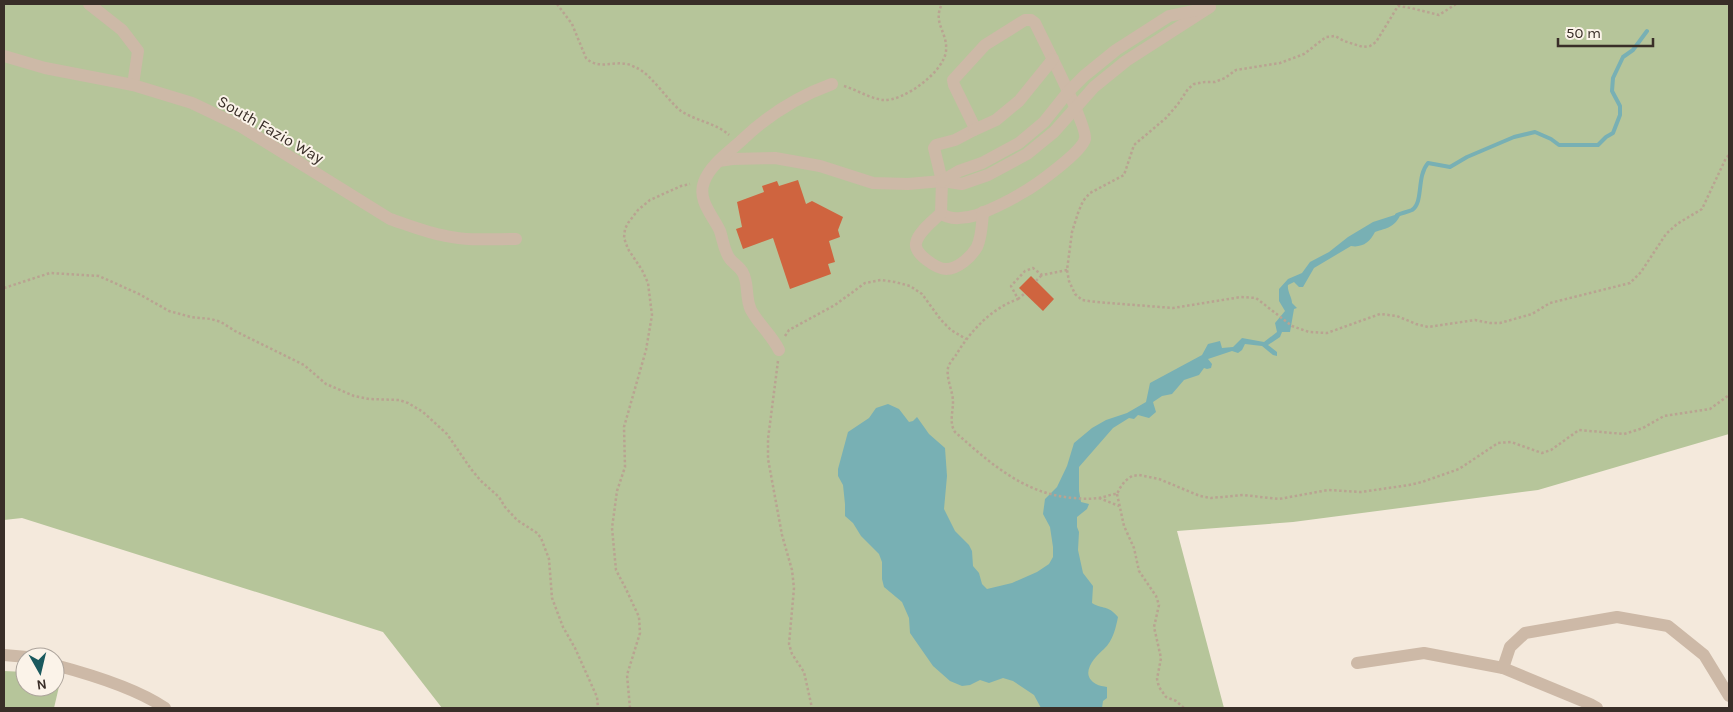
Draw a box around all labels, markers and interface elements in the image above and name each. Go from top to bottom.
scale bar [1558,15,1653,47]
text: 50 m [1566,24,1601,42]
street label: South Fazio Way [214,91,328,168]
north arrow [15,647,65,697]
text: N [36,675,48,693]

